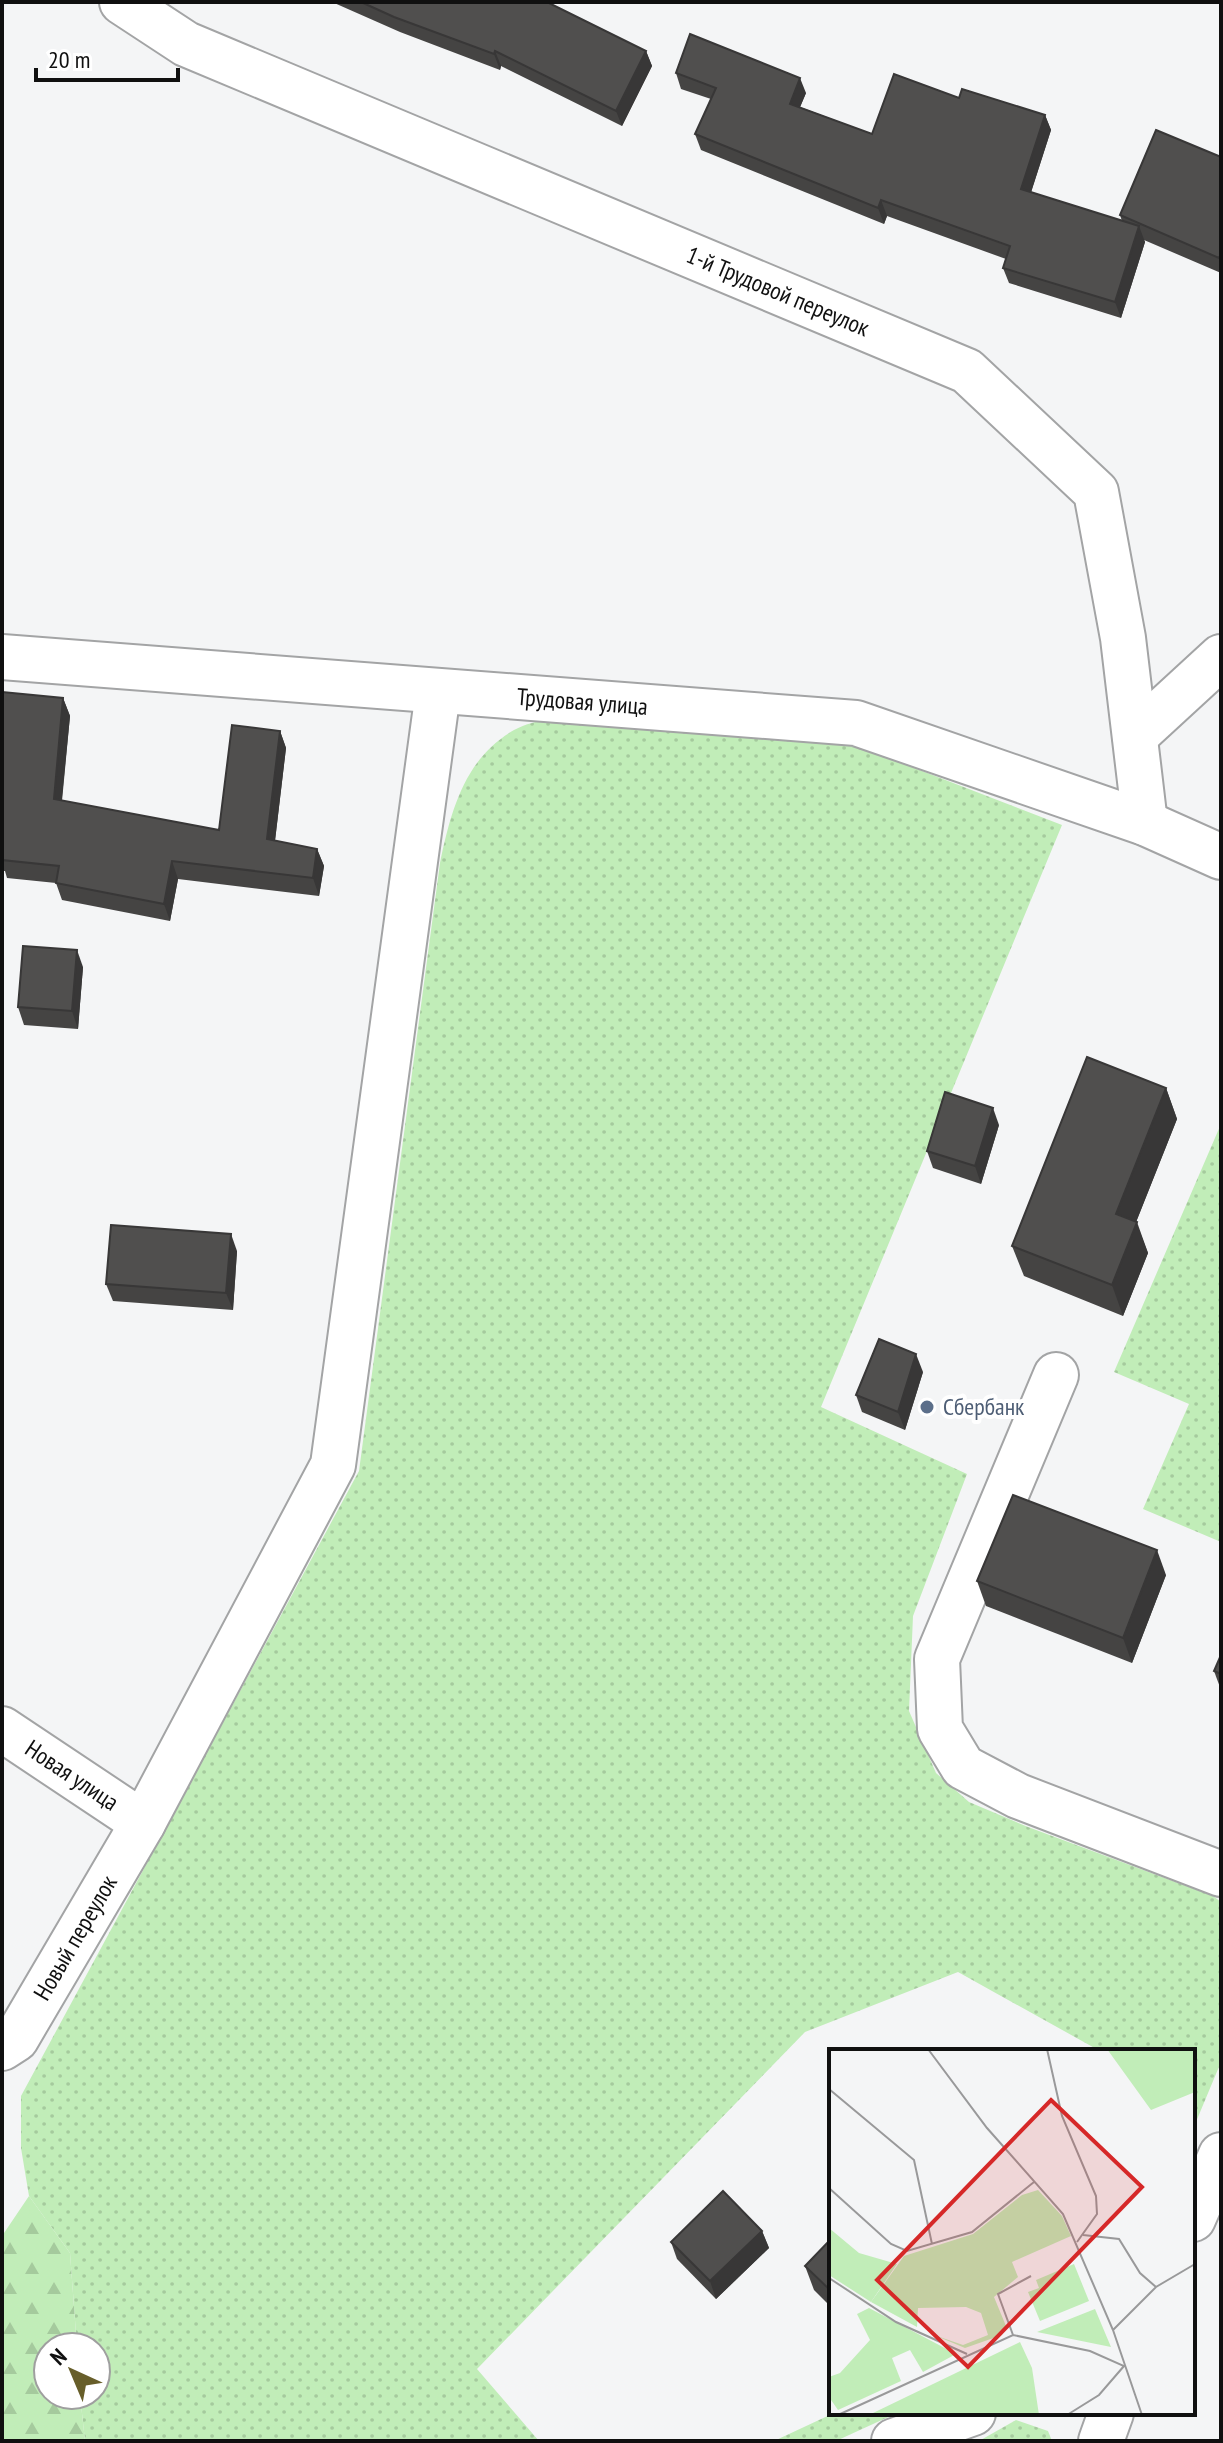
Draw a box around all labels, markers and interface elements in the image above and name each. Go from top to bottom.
scale bar [36,32,178,82]
text: 20 m [48,44,90,75]
street label: 1-й Трудовой переулок [682,239,875,344]
street label: Трудовая улица [516,681,649,722]
place label: Сбербанк [943,1391,1025,1422]
marker: Сбербанк [918,1398,936,1416]
street label: Новая улица [19,1733,125,1817]
street label: Новый переулок [26,1869,124,2006]
inset map [829,2049,1195,2415]
north arrow [32,2331,112,2411]
text: N [44,2342,72,2371]

